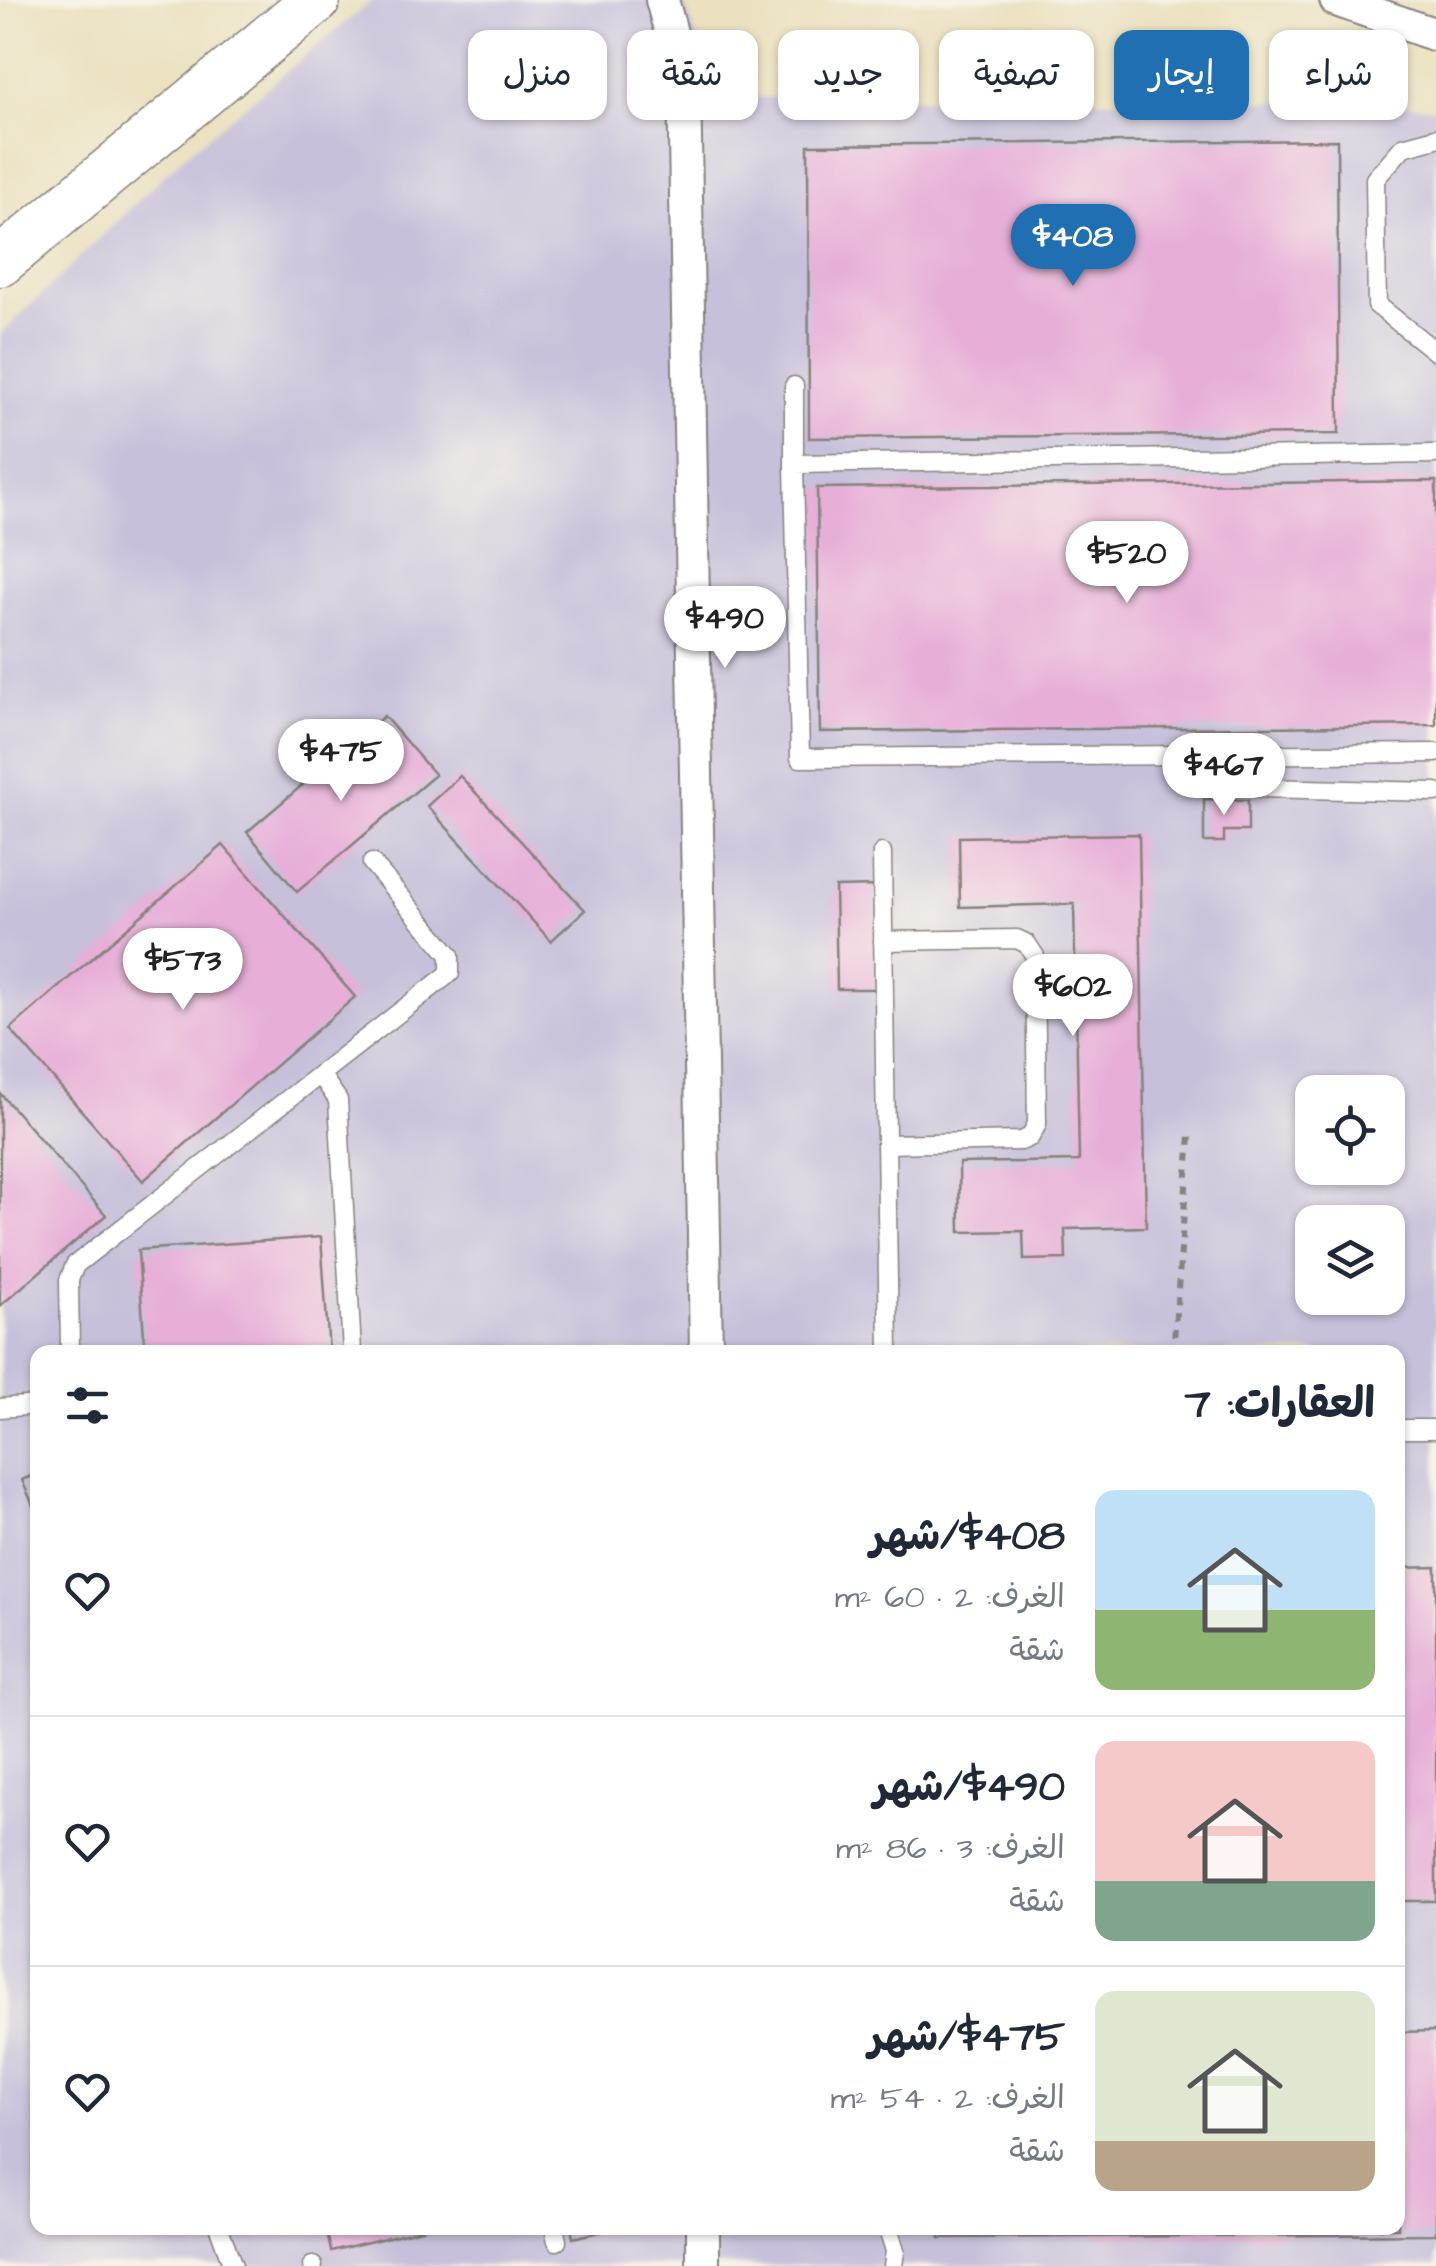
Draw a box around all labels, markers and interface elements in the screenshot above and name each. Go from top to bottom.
chip: منزل [468,30,607,120]
chip: شقة [627,30,758,120]
chip: جديد [778,30,919,120]
chip: تصفية [939,30,1094,120]
chip: إيجار [1114,30,1249,120]
chip: شراء [1269,30,1408,120]
pin: $408 [1014,204,1132,289]
text: $408 [1033,214,1113,259]
pin: $520 [1068,521,1186,606]
text: $520 [1088,531,1166,576]
pin: $490 [666,586,784,671]
text: $490 [686,596,764,641]
pin: $475 [282,719,400,804]
text: $475 [300,729,382,774]
pin: $467 [1165,733,1283,818]
text: $467 [1184,743,1264,788]
pin: $573 [124,928,242,1013]
text: $573 [145,938,221,983]
pin: $602 [1014,954,1132,1039]
text: $602 [1035,964,1111,1009]
map controls [1295,1075,1405,1315]
button: locate [1295,1075,1405,1185]
button: layers [1295,1205,1405,1315]
text: العقارات: 7 [1185,1376,1375,1434]
icon: filters [60,1378,115,1433]
text: $408/شهر [870,1508,1065,1566]
icon: home [1175,1530,1295,1650]
icon: heart [60,1563,115,1618]
text: الغرف: 2 · 60 m² [835,1575,1065,1620]
text: شقة [1009,1628,1065,1673]
text: $490/شهر [874,1759,1065,1817]
icon: home [1175,1781,1295,1901]
icon: heart [60,1814,115,1869]
text: الغرف: 3 · 86 m² [836,1826,1065,1871]
text: شقة [1009,1879,1065,1924]
text: $475/شهر [869,2009,1065,2067]
icon: home [1175,2031,1295,2151]
icon: heart [60,2064,115,2119]
text: الغرف: 2 · 54 m² [830,2076,1065,2121]
text: شقة [1009,2129,1065,2174]

